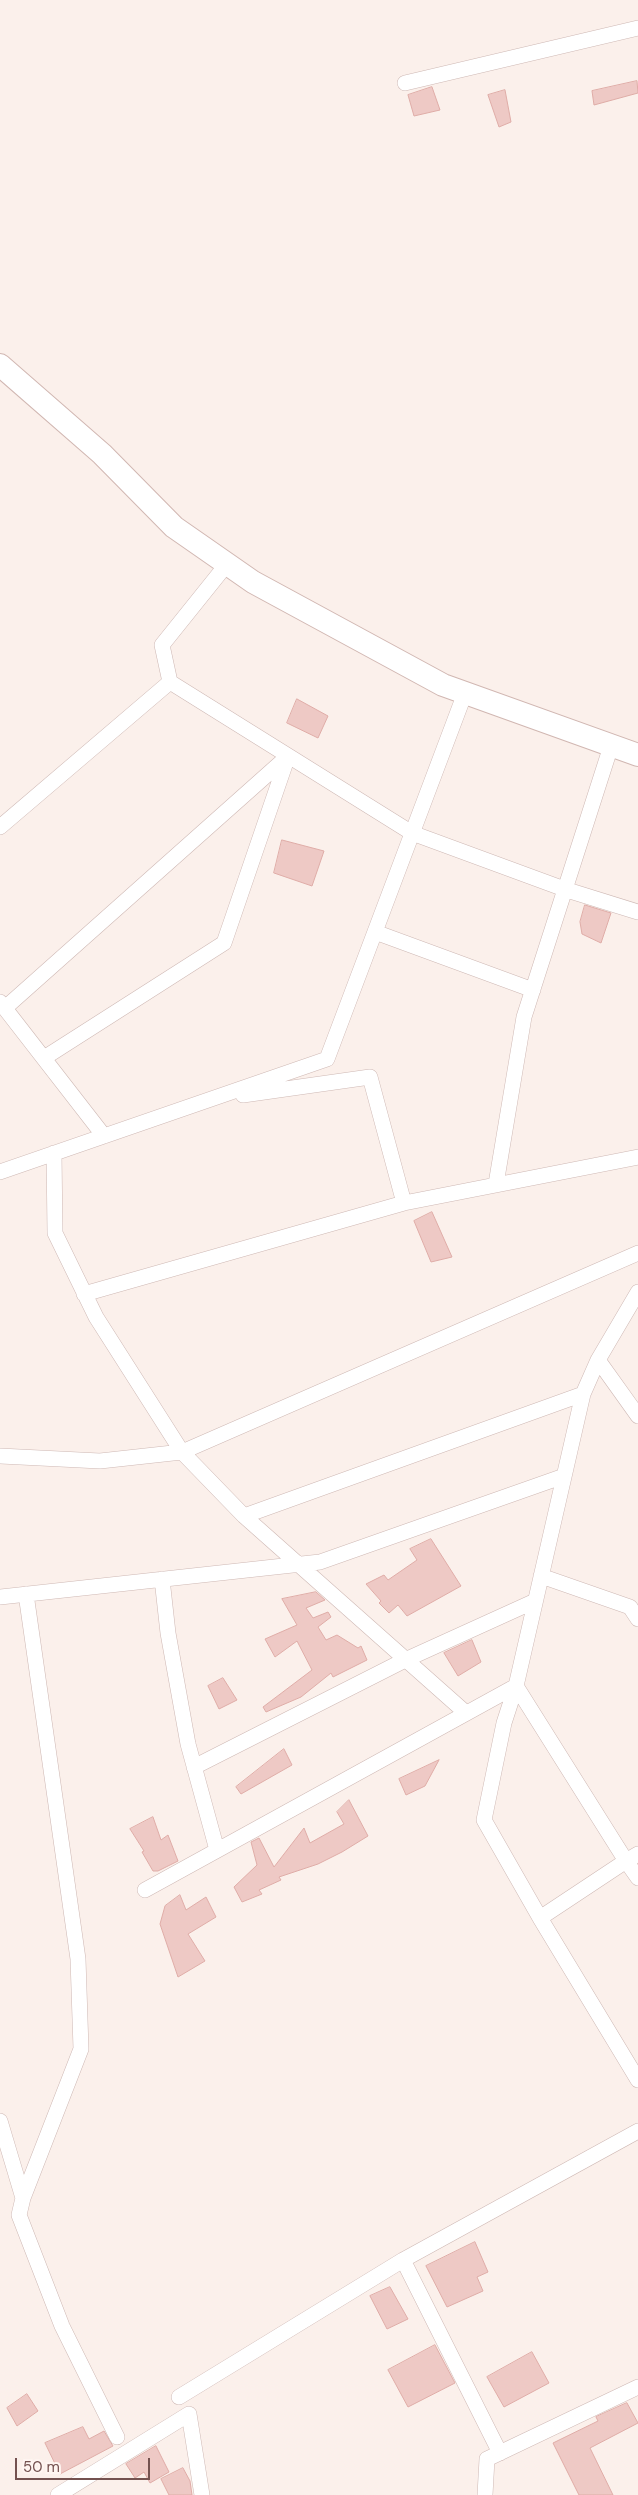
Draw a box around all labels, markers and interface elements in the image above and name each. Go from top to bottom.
scale bar [18,2448,152,2480]
text: 50 m [23,2457,60,2477]

